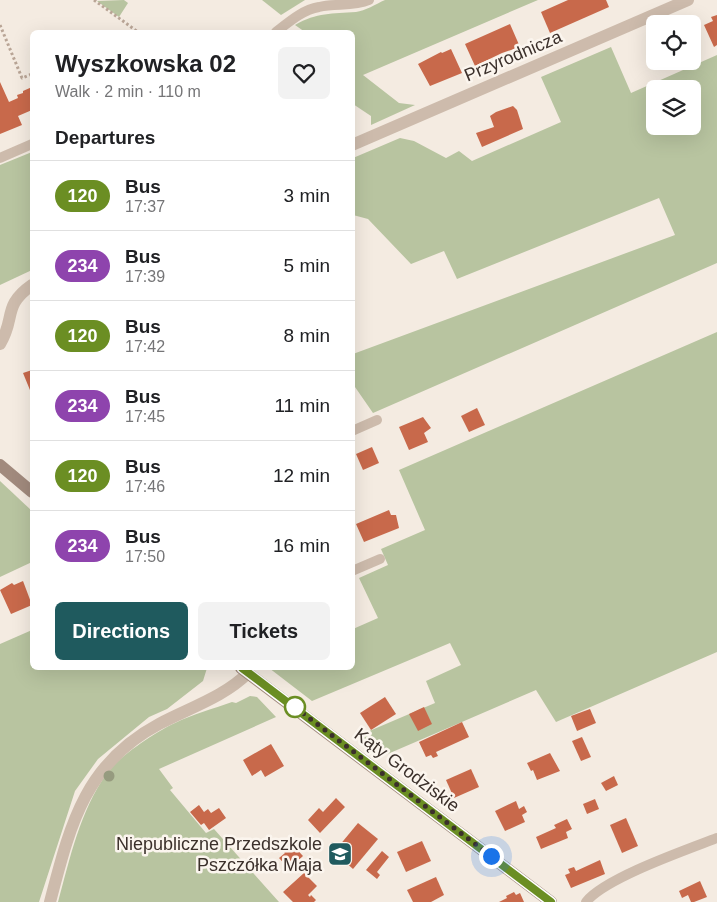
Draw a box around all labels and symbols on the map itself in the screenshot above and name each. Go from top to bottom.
street label: Przyrodnicza [461,26,566,86]
unlabelled marker [284,696,306,718]
street label: Kąty Grodziskie [351,724,463,816]
place label: Niepubliczne Przedszkole Pszczółka Maja [116,834,323,875]
school or university icon: Niepubliczne Przedszkole Pszczółka Maja [327,841,353,867]
your location [479,844,504,869]

